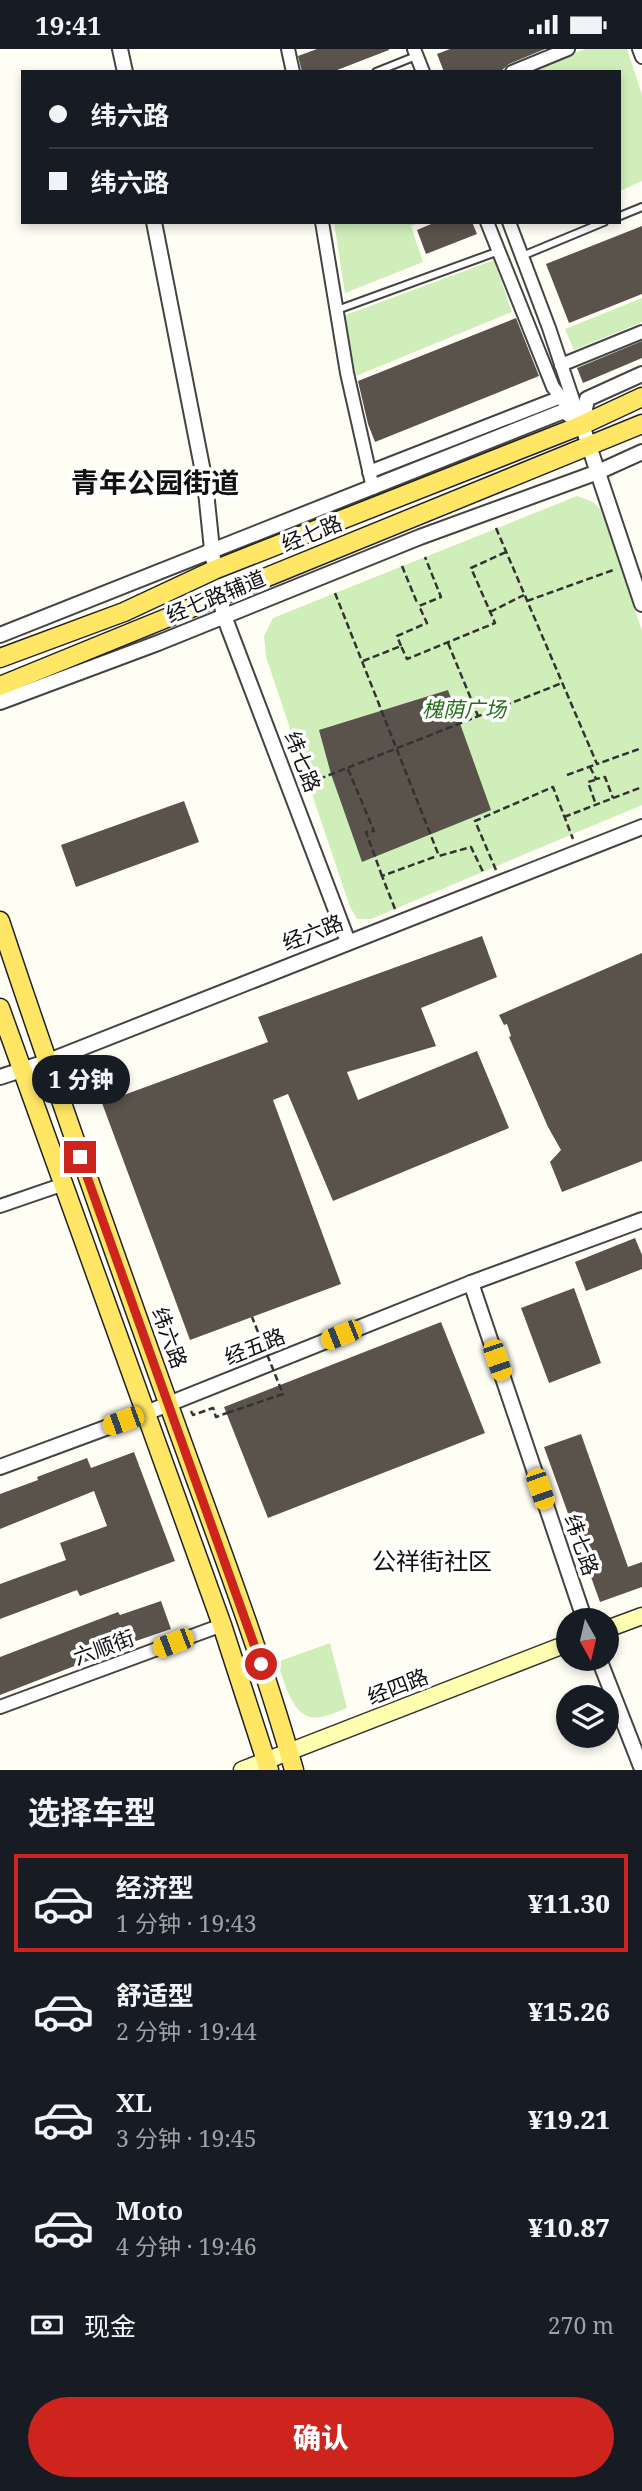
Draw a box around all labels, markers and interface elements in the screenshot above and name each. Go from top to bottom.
text: 19:41 [35,7,102,43]
text: 纬六路 [91,97,169,133]
text: 纬六路 [91,164,169,200]
district label: 青年公园街道 [71,463,239,501]
street label: 经七路 [277,508,346,558]
street label: 经七路辅道 [162,563,270,629]
park label: 槐荫广场 [422,695,508,723]
street label: 纬七路 [279,727,327,796]
street label: 经六路 [278,908,347,956]
callout: 1 分钟 [31,1055,129,1105]
text: 1 分钟 [48,1063,114,1095]
route end [64,1141,96,1173]
street label: 纬六路 [146,1303,194,1372]
car [318,1317,365,1353]
street label: 经五路 [220,1321,289,1371]
car [481,1337,514,1383]
car [100,1404,147,1438]
car [524,1466,557,1512]
street label: 纬七路 [558,1510,605,1579]
district label: 公祥街社区 [372,1544,492,1577]
north arrow [556,1608,620,1671]
map controls [556,1608,619,1748]
street label: 六顺街 [69,1623,138,1671]
car [150,1626,197,1660]
route start [245,1648,277,1680]
street label: 经四路 [363,1662,432,1710]
button: layers [556,1685,619,1748]
text: 选择车型 [28,1790,156,1833]
text: 经济型 [116,1869,194,1905]
icon: car [32,1872,95,1935]
text: ¥11.30 [528,1885,610,1921]
text: 1 分钟 · 19:43 [116,1907,257,1939]
text: 舒适型 [116,1977,194,2013]
icon: car [32,1980,95,2043]
text: ¥15.26 [528,1993,610,2029]
text: 2 分钟 · 19:44 [116,2015,257,2047]
text: XL [116,2084,152,2120]
icon: car [32,2088,95,2151]
text: ¥19.21 [528,2101,610,2137]
text: 3 分钟 · 19:45 [116,2122,257,2154]
text: Moto [116,2192,183,2228]
icon: car [32,2196,95,2259]
text: ¥10.87 [528,2209,610,2245]
text: 4 分钟 · 19:46 [116,2230,257,2262]
icon: cash [28,2306,66,2344]
text: 现金 [84,2308,136,2344]
text: 270 m [548,2309,614,2341]
button: 确认 [28,2397,614,2477]

